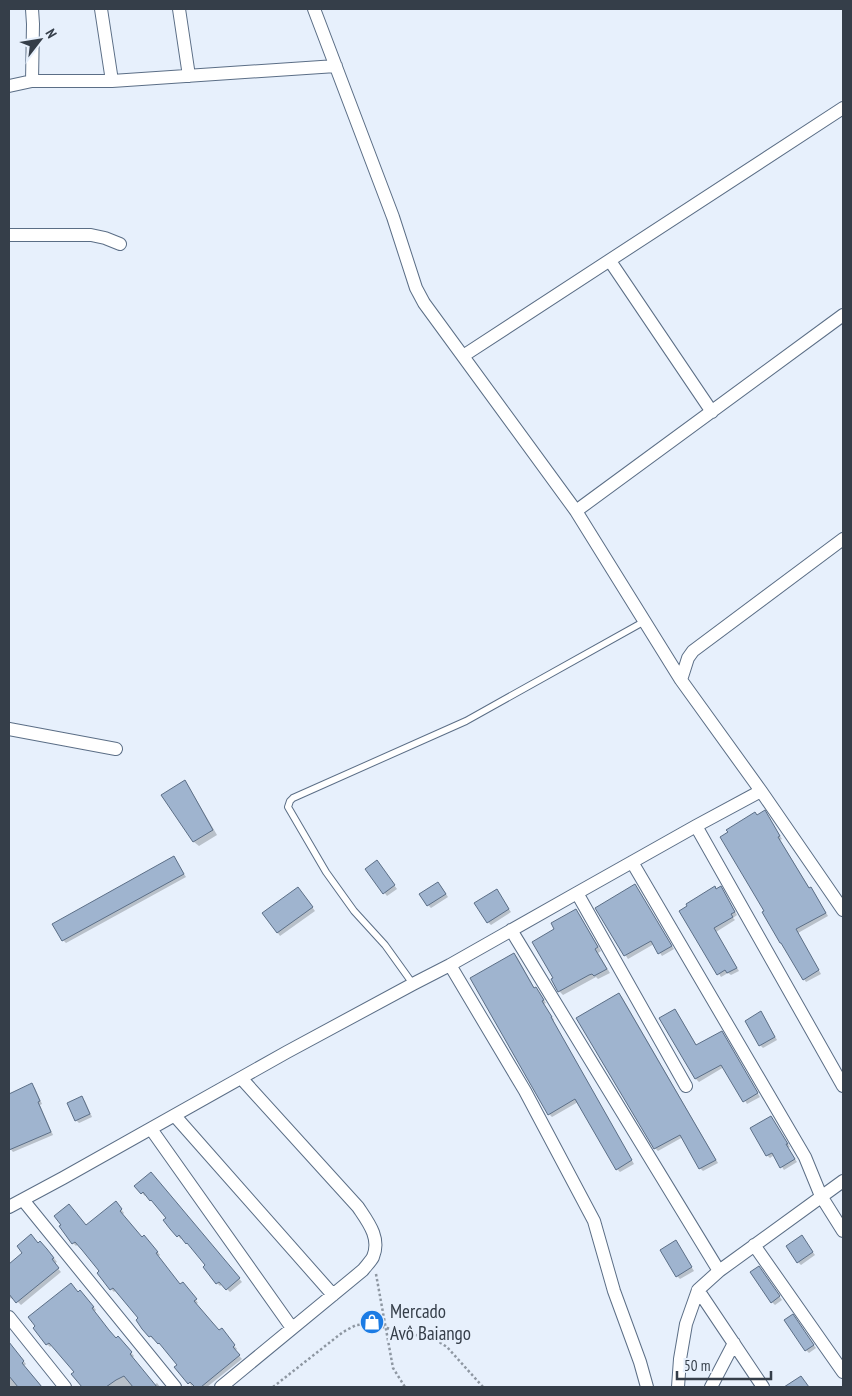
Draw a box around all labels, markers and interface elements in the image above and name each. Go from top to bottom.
north arrow [15,15,65,65]
text: N [41,25,61,41]
place label: Mercado Avô Baiango [390,1299,471,1345]
shop icon: Mercado Avô Baiango [359,1309,385,1335]
scale bar [677,1348,771,1380]
text: 50 m [684,1356,710,1375]

